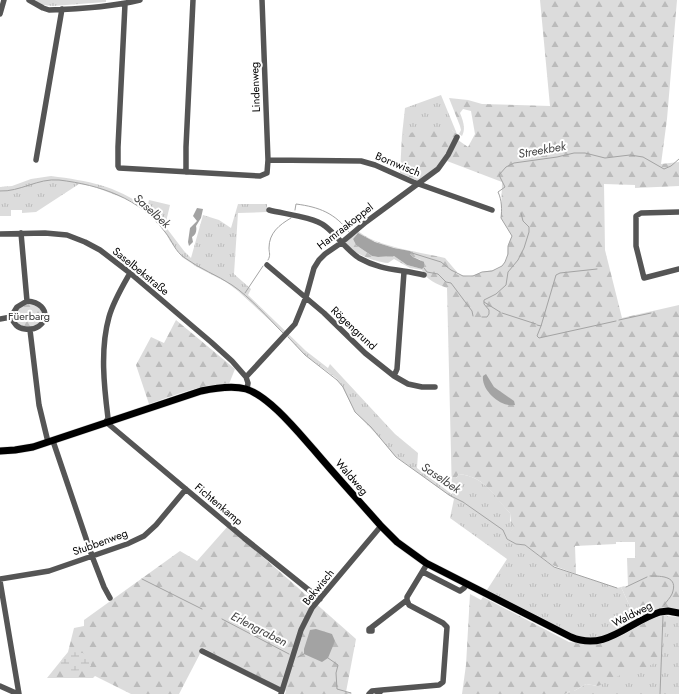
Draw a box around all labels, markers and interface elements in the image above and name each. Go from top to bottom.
street label: Lindenweg [246,61,264,113]
water label: Streekbek [517,137,568,163]
street label: Bornwisch [373,148,423,180]
water label: Saselbek [130,190,175,233]
street label: Hamraakoppel [313,199,377,253]
street label: Saselbekstraße [109,243,173,299]
street label: Rögengrund [327,302,381,354]
park label: Füerbarg [8,308,50,324]
street label: Waldweg [332,455,372,499]
water label: Saselbek [418,458,465,498]
street label: Fichtenkamp [191,479,247,529]
street label: Stubbenweg [70,525,130,559]
street label: Bekwisch [298,565,338,609]
street label: Waldweg [609,597,655,631]
water label: Erlengraben [228,607,290,651]

